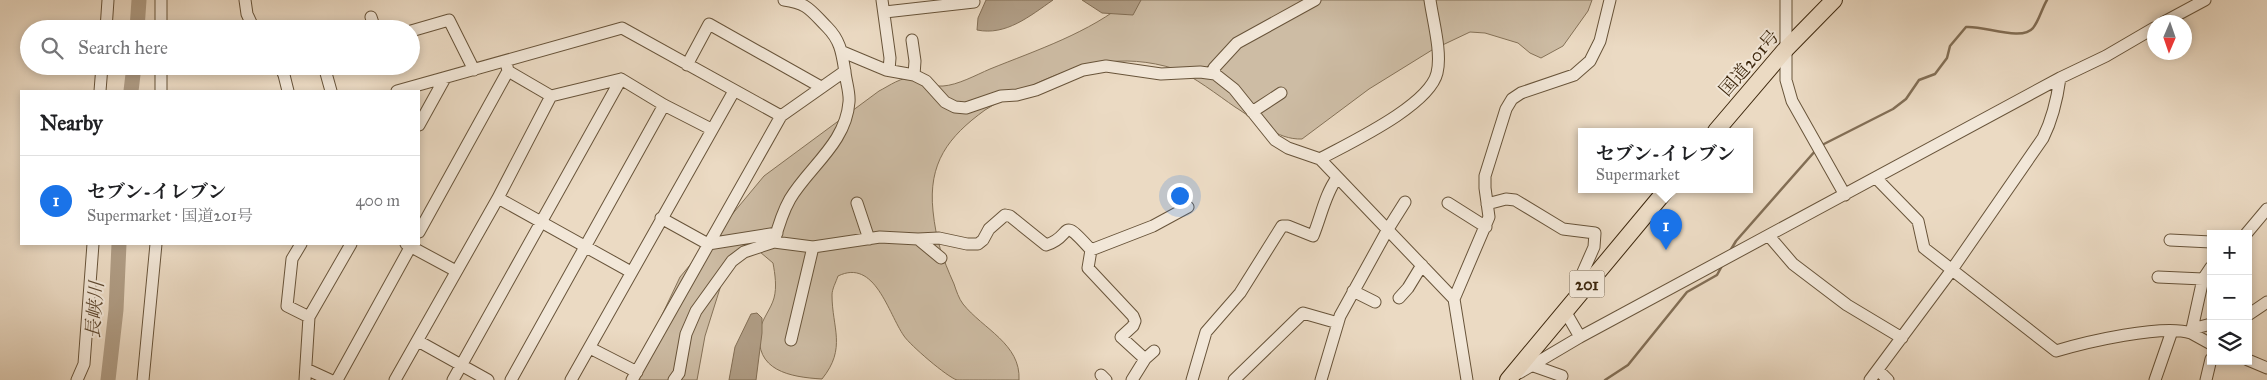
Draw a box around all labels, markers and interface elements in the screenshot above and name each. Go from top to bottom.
north arrow [2147,15,2192,60]
search box [20,20,420,75]
street label: 国道201号 [1714,25,1784,101]
icon: search [38,34,66,62]
text: Search here [78,36,168,59]
text: Nearby [40,110,103,136]
popup [1578,128,1753,193]
text: セブン-イレブン [1596,142,1735,165]
text: Supermarket [1596,165,1680,184]
text: セブン-イレブン [87,180,226,203]
your location [1167,183,1193,209]
text: 1 [53,191,59,210]
text: 400 m [356,191,400,210]
text: Supermarket · 国道201号 [87,206,253,225]
pin: 1 [1650,209,1682,250]
map controls [2207,230,2252,365]
button: + [2207,230,2252,275]
road number: 201 [1570,270,1604,298]
button: − [2207,275,2252,320]
water label: 長峡川 [81,279,108,339]
button: layers [2207,320,2252,365]

